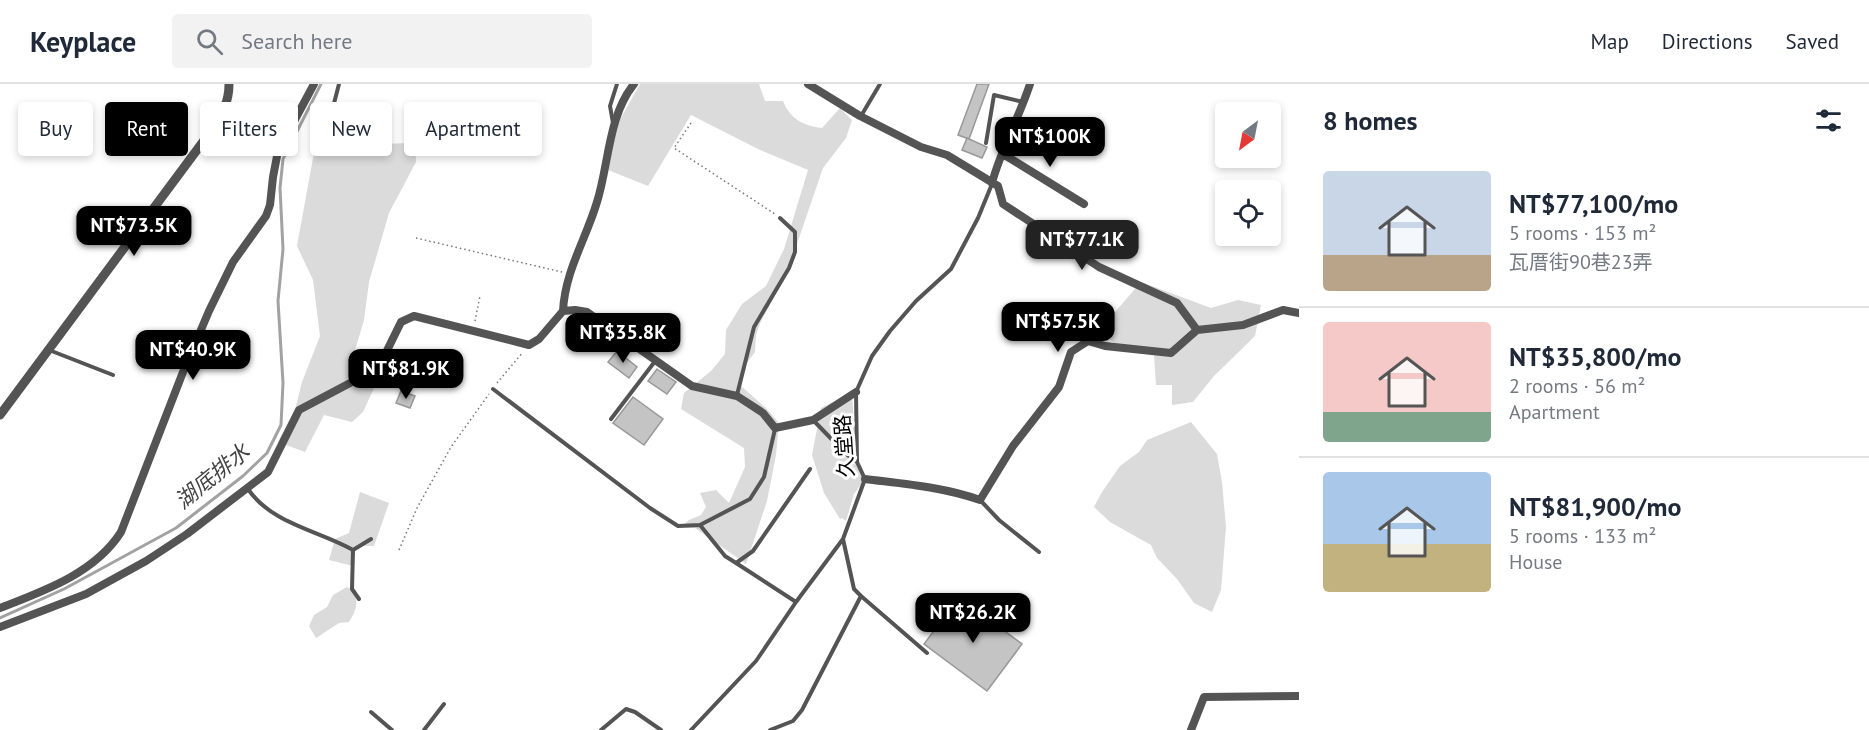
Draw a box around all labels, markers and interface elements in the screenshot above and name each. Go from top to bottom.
search box [172,14,592,68]
text: Keyplace [30,23,136,60]
icon: search [193,25,226,58]
text: Search here [241,27,352,55]
text: Map [1590,28,1629,55]
text: Directions [1662,28,1753,55]
text: Saved [1786,28,1839,55]
chip: Buy [18,102,93,156]
chip: Rent [105,102,188,156]
chip: Filters [200,102,298,156]
chip: New [310,102,392,156]
chip: Apartment [404,102,542,156]
north arrow [1215,102,1281,168]
map controls [1215,102,1281,246]
text: 8 homes [1323,104,1418,137]
icon: filters [1812,104,1845,137]
pin: NT$100K [995,117,1105,168]
text: NT$100K [1009,123,1091,149]
button: locate [1215,180,1281,246]
text: NT$77,100/mo [1509,187,1678,220]
icon: home [1371,195,1443,267]
pin: NT$73.5K [72,206,196,257]
text: NT$73.5K [90,212,178,238]
pin: NT$77.1K [1020,220,1144,271]
text: 5 rooms · 153 m² [1509,220,1656,246]
text: NT$77.1K [1040,226,1124,252]
text: 瓦厝街90巷23弄 [1509,249,1653,275]
pin: NT$57.5K [996,302,1120,353]
text: NT$57.5K [1016,308,1100,334]
pin: NT$35.8K [561,313,685,364]
text: NT$35.8K [579,319,667,345]
pin: NT$40.9K [131,330,255,381]
text: NT$40.9K [149,336,237,362]
text: NT$35,800/mo [1509,340,1681,373]
icon: home [1371,346,1443,418]
pin: NT$81.9K [344,349,468,400]
text: NT$81.9K [362,355,450,381]
text: 2 rooms · 56 m² [1509,373,1645,399]
text: Apartment [1509,399,1600,425]
street label: 久堂路 [828,414,860,478]
water label: 湖底排水 [169,437,256,515]
text: NT$81,900/mo [1509,490,1681,523]
icon: home [1371,496,1443,568]
text: 5 rooms · 133 m² [1509,523,1656,549]
text: House [1509,549,1563,575]
pin: NT$26.2K [911,593,1035,644]
text: NT$26.2K [929,599,1017,625]

